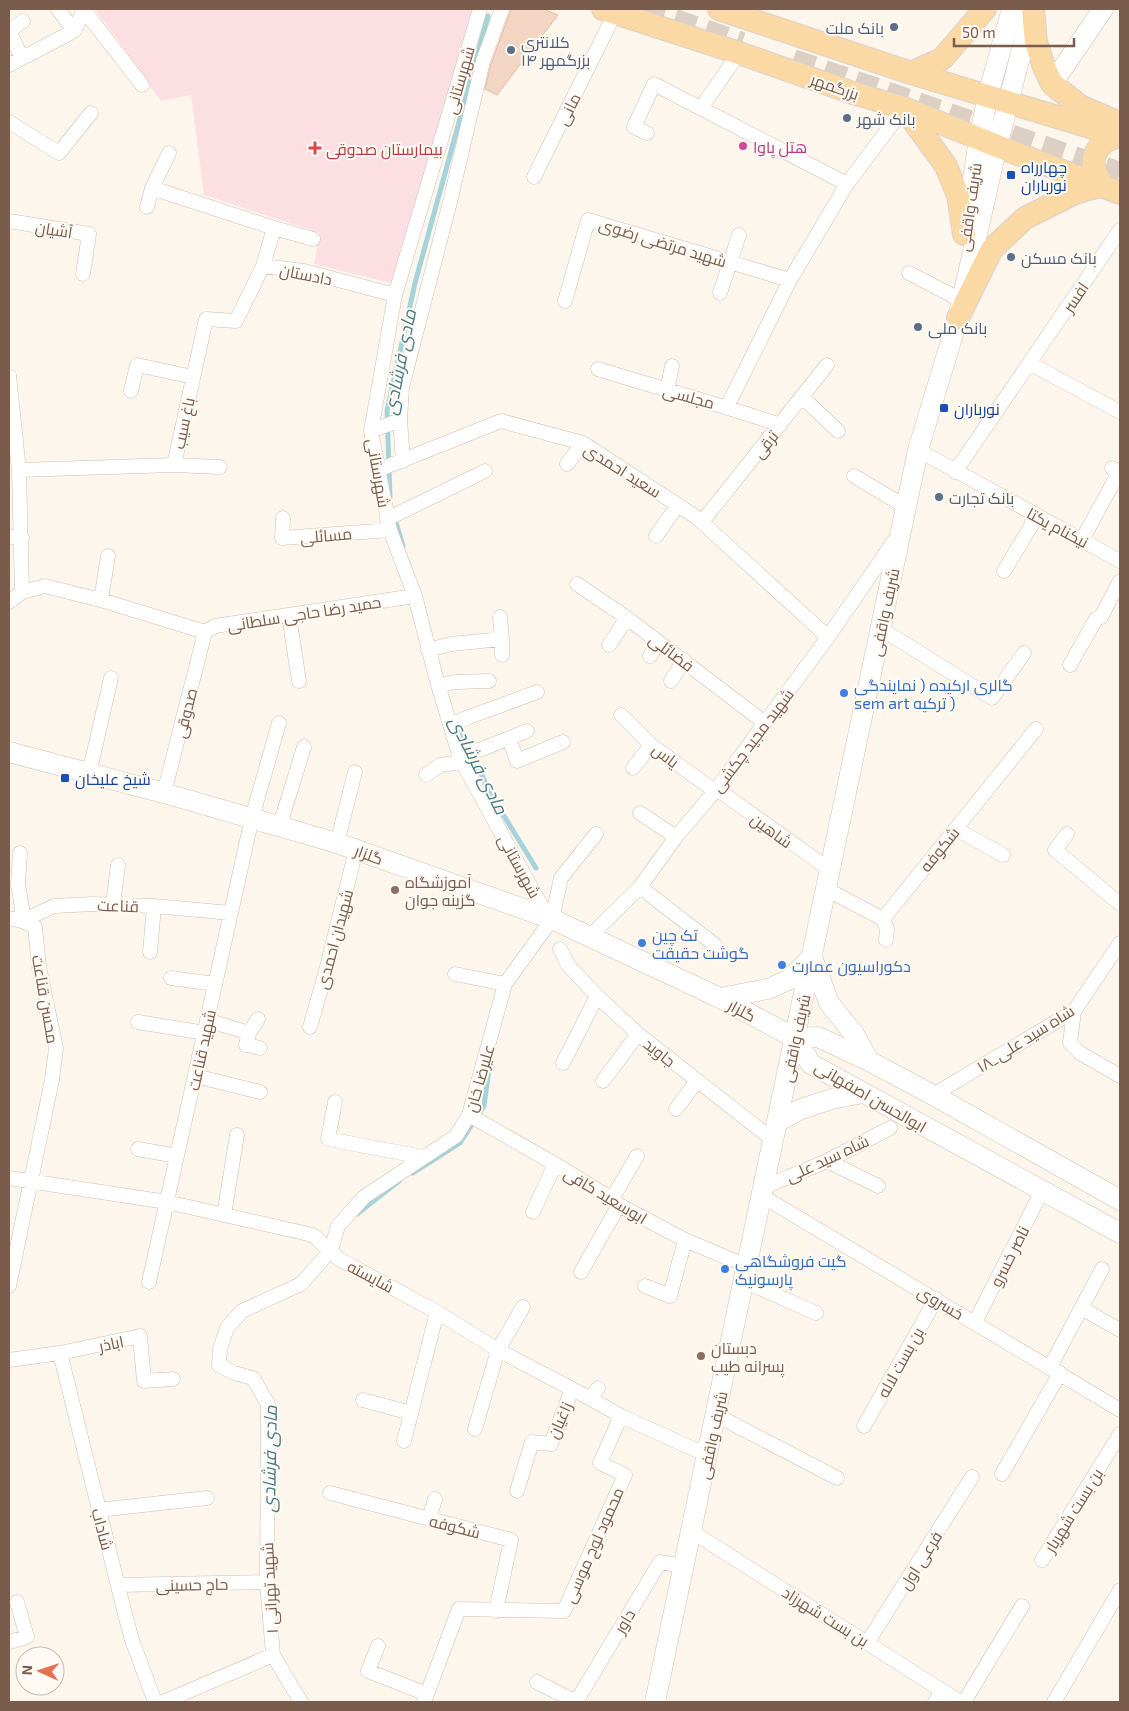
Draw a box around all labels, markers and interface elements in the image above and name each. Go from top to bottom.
scale bar [954,15,1074,47]
place label: بانک ملت [826,18,884,38]
marker: بانک ملت [888,21,900,33]
text: 50 m [962,23,996,41]
place label: کلانتری ۱۴ بزرگمهر [521,32,590,71]
street label: شهرستانی [440,44,480,117]
marker: کلانتری ۱۴ بزرگمهر [505,44,517,56]
street label: بزرگمهر [807,69,862,105]
street label: مانی [552,90,586,129]
place label: بانک شهر [856,109,916,130]
marker: بانک شهر [841,112,853,124]
place label: هتل پاوا [753,137,807,159]
place label: بیمارستان صدوقی [326,139,443,160]
marker: هتل پاوا [737,140,749,152]
marker: بیمارستان صدوقی [308,141,322,155]
place label: چهارراه نورباران [1021,157,1067,196]
street label: شریف واقفی [953,161,987,253]
marker: چهارراه نورباران [1005,169,1017,181]
street label: شهید مرتضی رضوی [596,214,729,272]
street label: آشیان [34,217,75,243]
place label: بانک مسکن [1021,248,1097,269]
marker: بانک مسکن [1005,251,1017,263]
street label: دادستان [278,260,334,290]
street label: افسر [1058,278,1093,317]
water label: مادی فرشادی [378,307,421,417]
place label: بانک ملی [928,318,987,339]
marker: بانک ملی [912,321,924,333]
street label: مجلسی [661,380,717,414]
street label: باغ سیب [168,395,201,451]
place label: نورباران [954,399,1000,420]
marker: نورباران [938,402,950,414]
street label: ترقی [748,426,784,463]
street label: شهرستانی [362,437,394,509]
street label: سعید احمدی [580,439,665,503]
place label: بانک تجارت [949,488,1014,508]
marker: بانک تجارت [933,491,945,503]
street label: نیکنام یکتا [1023,503,1092,554]
street label: مسائلی [299,523,353,549]
street label: شریف واقفی [865,566,905,658]
street label: حمید رضا حاجی سلطانی [226,591,383,637]
street label: فضائلی [645,629,698,677]
place label: گالری ارکیده ( نمایندگی sem art ترکیه ) [854,675,1013,713]
street label: شهید مجید چکشی [707,684,800,797]
street label: صدوقی [170,686,202,741]
marker: گالری ارکیده ( نمایندگی sem art ترکیه ) [838,687,850,699]
water label: مادی فرشادی [444,712,513,819]
street label: یاس [648,739,684,773]
place label: شیخ علیخان [75,769,151,791]
marker: شیخ علیخان [59,772,71,784]
street label: شاهین [746,809,796,853]
street label: شکوفه [915,823,964,876]
street label: شهرستانی [493,831,545,902]
street label: گلزار [351,840,386,869]
place label: آموزشگاه گزینه جوان [405,872,475,911]
marker: آموزشگاه گزینه جوان [389,884,401,896]
street label: شهیدان احمدی [312,887,358,991]
street label: قناعت [97,895,139,915]
place label: تک چین گوشت حقیقت [652,925,749,963]
marker: تک چین گوشت حقیقت [636,937,648,949]
street label: محسن قناعت [27,953,63,1045]
place label: دکوراسیون عمارت [792,956,911,977]
marker: دکوراسیون عمارت [776,959,788,971]
street label: شریف واقفی [776,992,816,1084]
street label: گلزار [723,994,759,1026]
street label: ۱۸_شاه سید علی [973,1000,1078,1077]
street label: شهید قناعت [183,1008,221,1093]
street label: جاوید [640,1034,680,1071]
street label: علیرضا خان [460,1042,500,1115]
street label: ابوالحسن اصفهانی [811,1056,930,1137]
street label: شاه سید علی [782,1130,872,1187]
street label: ابوسعید کافی [560,1163,651,1229]
street label: ناصر خسرو [986,1222,1033,1290]
place label: گیت فروشگاهی پارسونیک [735,1251,847,1291]
street label: شایسته [344,1256,398,1297]
marker: گیت فروشگاهی پارسونیک [719,1263,731,1275]
street label: خسروی [914,1281,967,1325]
street label: بن بست لاله [873,1323,929,1402]
street label: اباذر [96,1331,126,1356]
place label: دبستان پسرانه طیب [711,1338,785,1378]
marker: دبستان پسرانه طیب [695,1350,707,1362]
street label: شریف واقفی [693,1389,733,1481]
street label: زاغیان [543,1399,577,1442]
water label: مادی فرشادی [257,1405,282,1513]
street label: بن بست شهریار [1039,1464,1108,1557]
street label: محمود لوح موسی [559,1484,630,1607]
street label: شاداب [87,1506,118,1552]
street label: شکوفه [427,1510,483,1542]
street label: فرعی اول [895,1527,947,1594]
street label: شهید تهرانی ۱ [257,1542,283,1634]
street label: حاج حسینی [156,1574,229,1597]
street label: بن بست شهرزاد [778,1582,873,1652]
street label: داور [609,1605,639,1638]
north arrow [15,1646,65,1696]
text: N [18,1665,35,1676]

